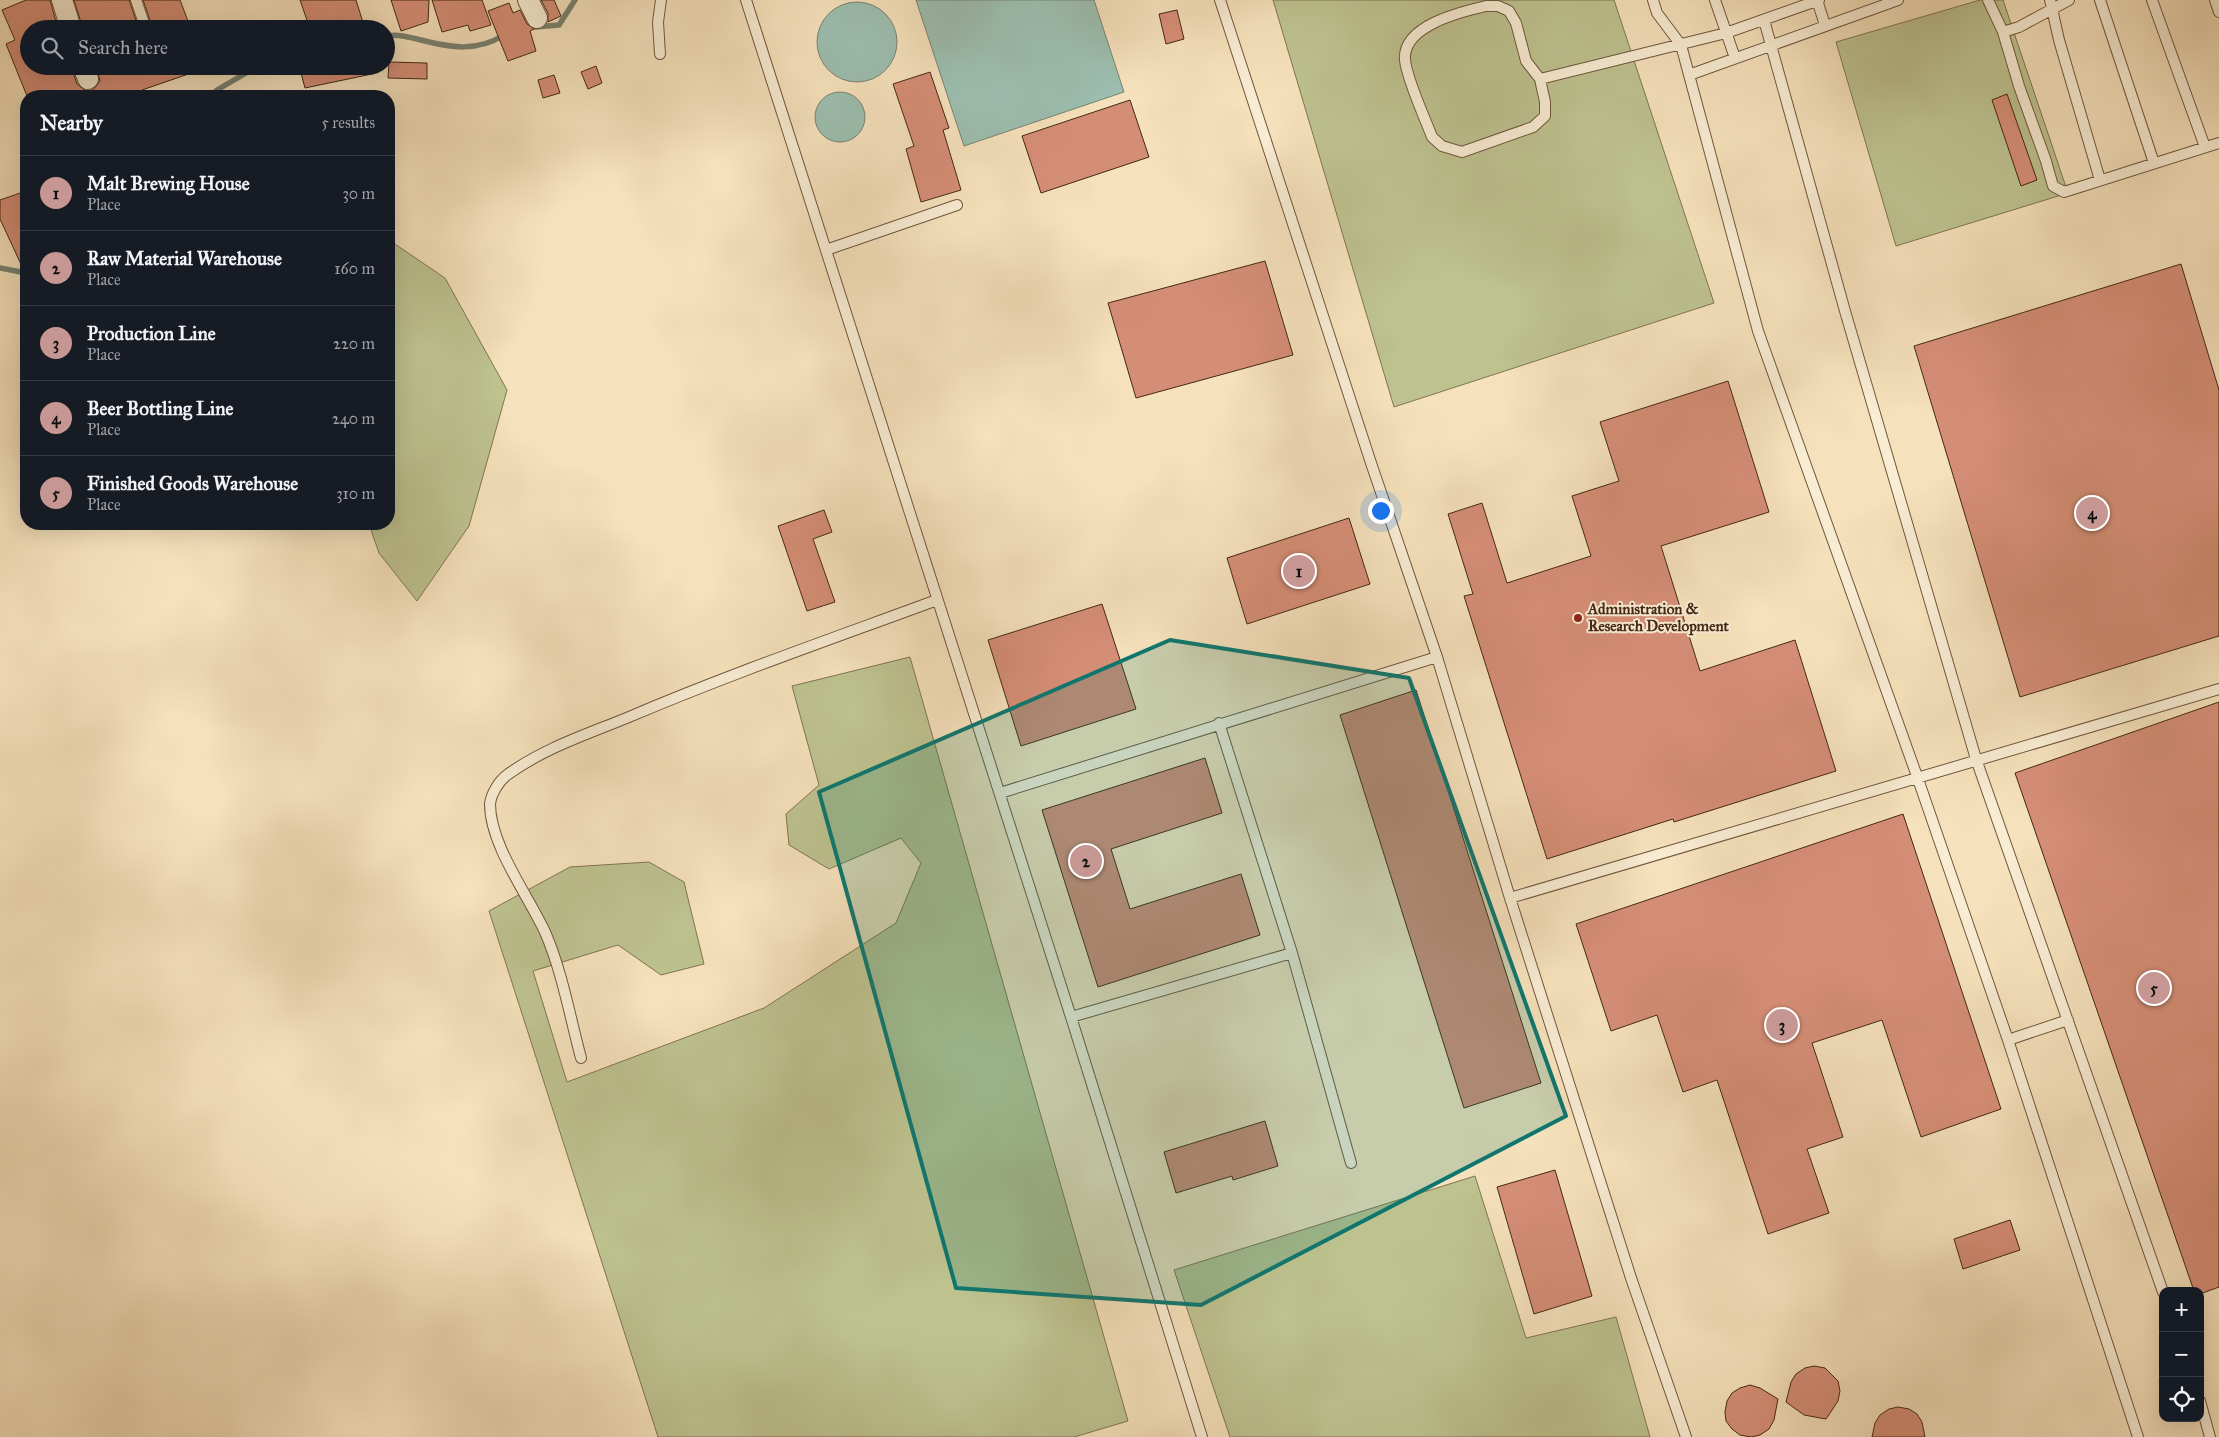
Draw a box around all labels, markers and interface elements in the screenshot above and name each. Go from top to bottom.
search box [20,20,395,75]
icon: search [38,34,66,62]
text: Search here [78,36,168,59]
text: Nearby [40,110,103,136]
text: 5 results [321,113,375,132]
text: Malt Brewing House [87,172,250,195]
text: 1 [53,184,59,203]
text: 30 m [342,184,375,203]
text: Place [87,195,121,214]
text: Raw Material Warehouse [87,247,282,270]
text: 2 [52,259,60,278]
text: 160 m [334,259,375,278]
text: Place [87,270,121,289]
text: Production Line [87,322,216,345]
text: 3 [53,334,59,353]
text: 220 m [333,334,375,353]
text: Place [87,345,121,364]
text: Beer Bottling Line [87,397,233,420]
text: 4 [52,409,60,428]
text: 240 m [332,409,375,428]
text: Place [87,420,121,439]
text: Finished Goods Warehouse [87,472,298,495]
text: 5 [52,484,60,503]
text: 310 m [336,484,375,503]
pin: 4 [2076,494,2108,532]
text: Place [87,495,121,514]
your location [1368,498,1394,524]
pin: 1 [1283,552,1315,590]
place label: Administration & Research Development [1587,600,1729,636]
marker: Administration & Research Development [1572,612,1584,624]
pin: 2 [1070,842,1102,880]
pin: 5 [2138,969,2170,1007]
pin: 3 [1766,1006,1798,1044]
map controls [2159,1287,2204,1422]
button: + [2159,1287,2204,1332]
button: − [2159,1332,2204,1377]
button: locate [2159,1377,2204,1422]

